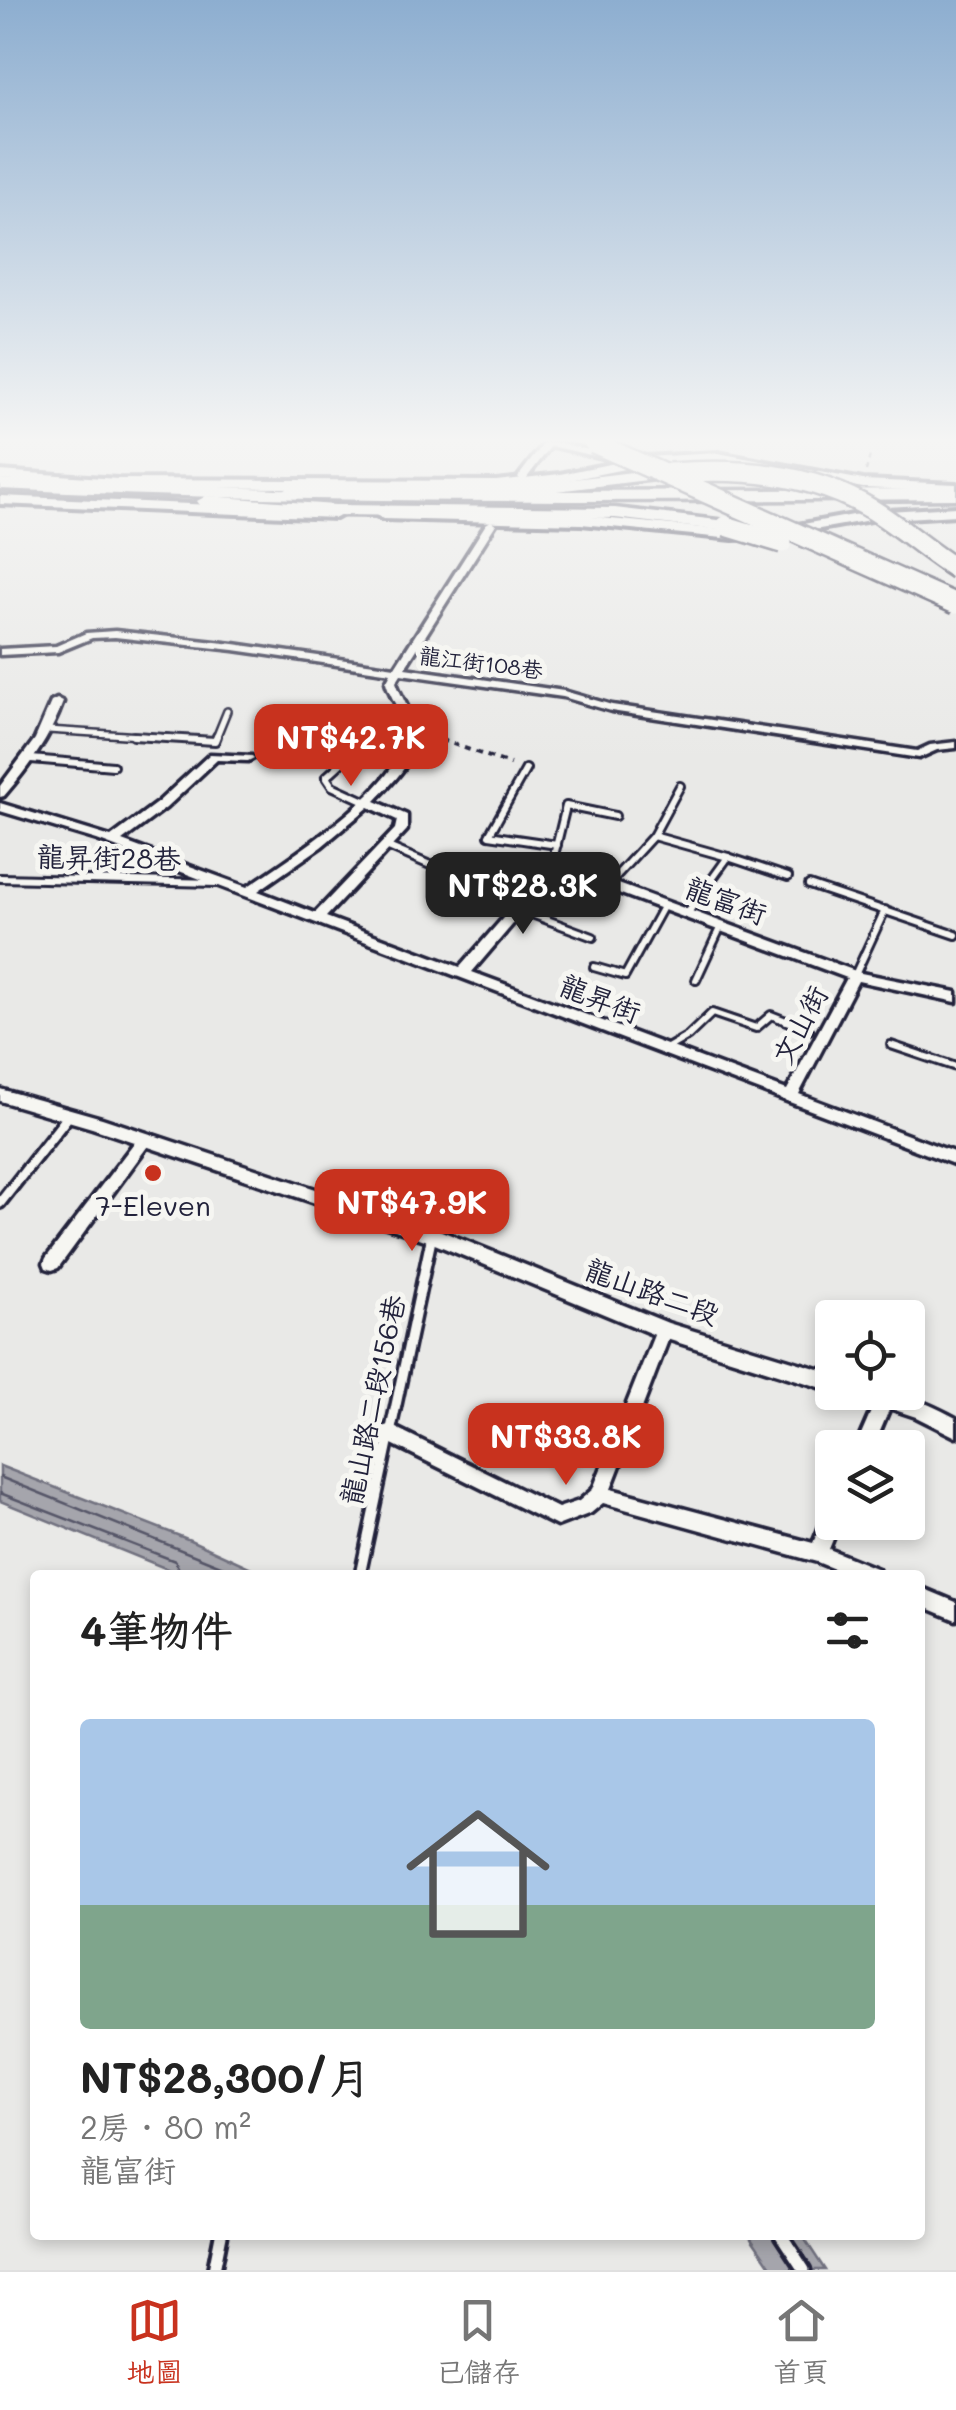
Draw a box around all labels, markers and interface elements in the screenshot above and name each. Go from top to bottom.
street label: 龍江街108巷 [417,641,545,684]
pin: NT$42.7K [248,704,454,789]
text: NT$42.7K [276,715,426,757]
street label: 龍昇街28巷 [36,838,183,876]
pin: NT$28.3K [420,852,626,937]
text: NT$28.3K [448,863,598,905]
street label: 龍富街 [681,869,772,931]
street label: 龍昇街 [555,966,646,1030]
street label: 文山街 [764,979,835,1070]
marker: 7-Eleven [142,1162,164,1184]
pin: NT$47.9K [309,1169,515,1254]
text: NT$47.9K [336,1180,488,1222]
place label: 7-Eleven [95,1187,211,1223]
street label: 龍山路二段 [580,1250,724,1332]
street label: 龍山路二段156巷 [332,1291,412,1508]
map controls [815,1300,925,1540]
button: locate [815,1300,925,1410]
pin: NT$33.8K [463,1403,669,1488]
text: NT$33.8K [490,1414,642,1456]
button: layers [815,1430,925,1540]
text: 4筆物件 [80,1602,233,1657]
icon: filters [820,1603,875,1658]
icon: home [388,1784,568,1964]
text: NT$28,300/月 [80,2049,371,2104]
text: 2房 · 80 m² [80,2105,251,2147]
text: 龍富街 [80,2148,176,2190]
tab: 地圖 [127,2293,183,2390]
tab: 已儲存 [436,2293,520,2390]
tab: 首頁 [773,2293,829,2390]

